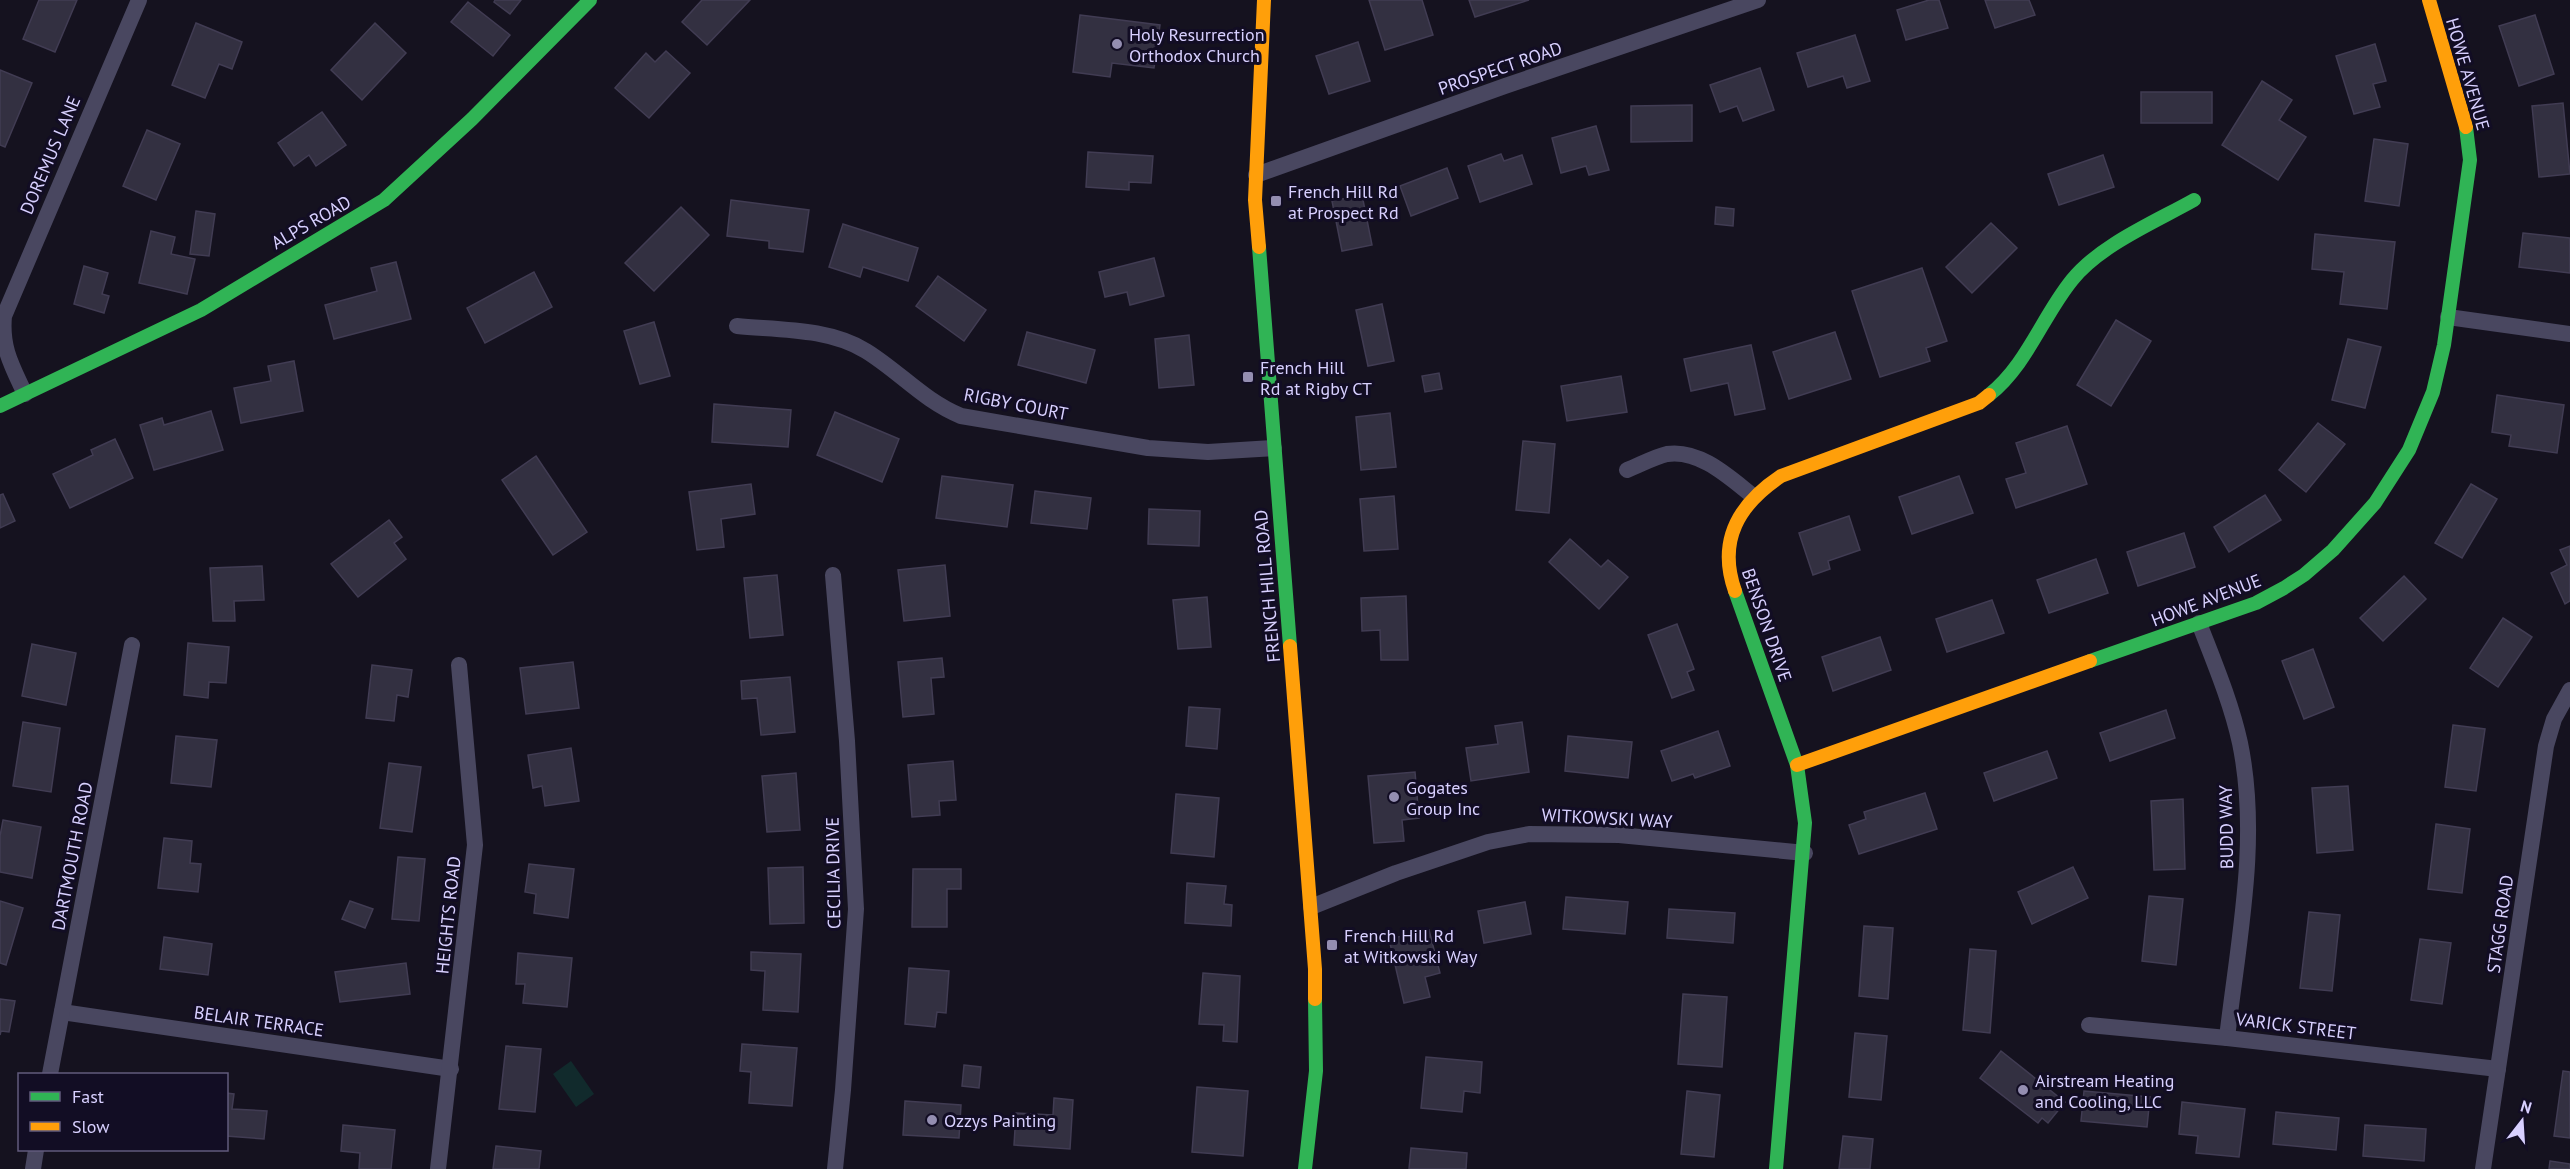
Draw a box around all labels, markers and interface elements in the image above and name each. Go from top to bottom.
street label: HOWE AVENUE [2441,15,2495,133]
place label: Holy Resurrection Orthodox Church [1129,23,1265,67]
street label: PROSPECT ROAD [1435,36,1565,100]
marker: Holy Resurrection Orthodox Church [1110,37,1124,51]
street label: DOREMUS LANE [15,92,85,218]
place label: French Hill Rd at Prospect Rd [1288,180,1399,224]
street label: ALPS ROAD [267,190,355,254]
marker: French Hill Rd at Prospect Rd [1269,194,1283,208]
place label: French Hill Rd at Rigby CT [1260,356,1372,400]
marker: French Hill Rd at Rigby CT [1241,370,1255,384]
street label: RIGBY COURT [962,383,1070,425]
street label: FRENCH HILL ROAD [1249,509,1285,663]
street label: BENSON DRIVE [1737,565,1797,685]
street label: HOWE AVENUE [2148,568,2264,632]
place label: Gogates Group Inc [1406,776,1480,820]
street label: DARTMOUTH ROAD [46,780,98,932]
street label: BUDD WAY [2214,785,2238,869]
marker: Gogates Group Inc [1387,790,1401,804]
street label: WITKOWSKI WAY [1541,803,1673,833]
street label: CECILIA DRIVE [821,817,845,929]
street label: HEIGHTS ROAD [430,855,466,975]
street label: STAGG ROAD [2482,873,2518,975]
place label: French Hill Rd at Witkowski Way [1344,924,1478,968]
marker: French Hill Rd at Witkowski Way [1325,938,1339,952]
street label: BELAIR TERRACE [193,1001,325,1041]
street label: VARICK STREET [2234,1007,2357,1045]
place label: Airstream Heating and Cooling, LLC [2035,1069,2174,1113]
legend [18,1073,228,1151]
marker: Airstream Heating and Cooling, LLC [2016,1083,2030,1097]
text: Fast [72,1085,104,1108]
north arrow [2492,1091,2552,1151]
text: N [2518,1096,2534,1118]
place label: Ozzys Painting [944,1109,1056,1132]
marker: Ozzys Painting [925,1113,939,1127]
text: Slow [72,1115,110,1138]

